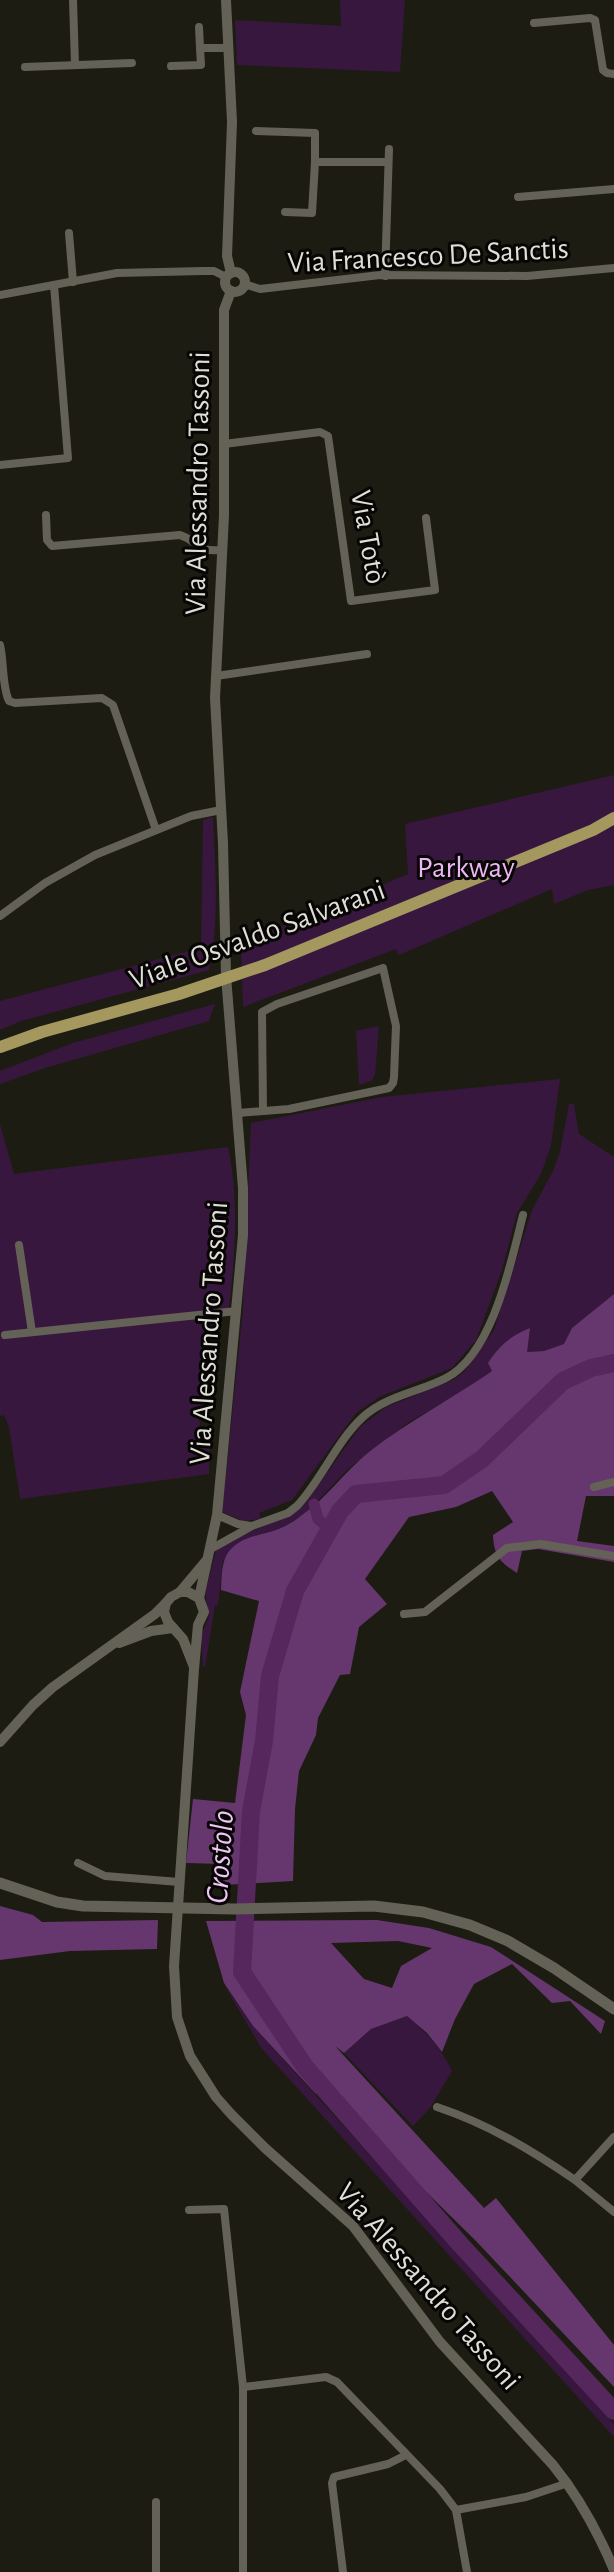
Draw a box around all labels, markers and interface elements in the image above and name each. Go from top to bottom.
street label: Via Francesco De Sanctis [287,234,569,278]
street label: Via Alessandro Tassoni [181,351,215,615]
street label: Via Totò [345,488,391,586]
park label: Parkway [417,853,515,883]
street label: Viale Osvaldo Salvarani [126,875,389,995]
street label: Via Alessandro Tassoni [185,1201,233,1466]
water label: Crostolo [201,1809,239,1905]
street label: Via Alessandro Tassoni [330,2177,526,2396]

